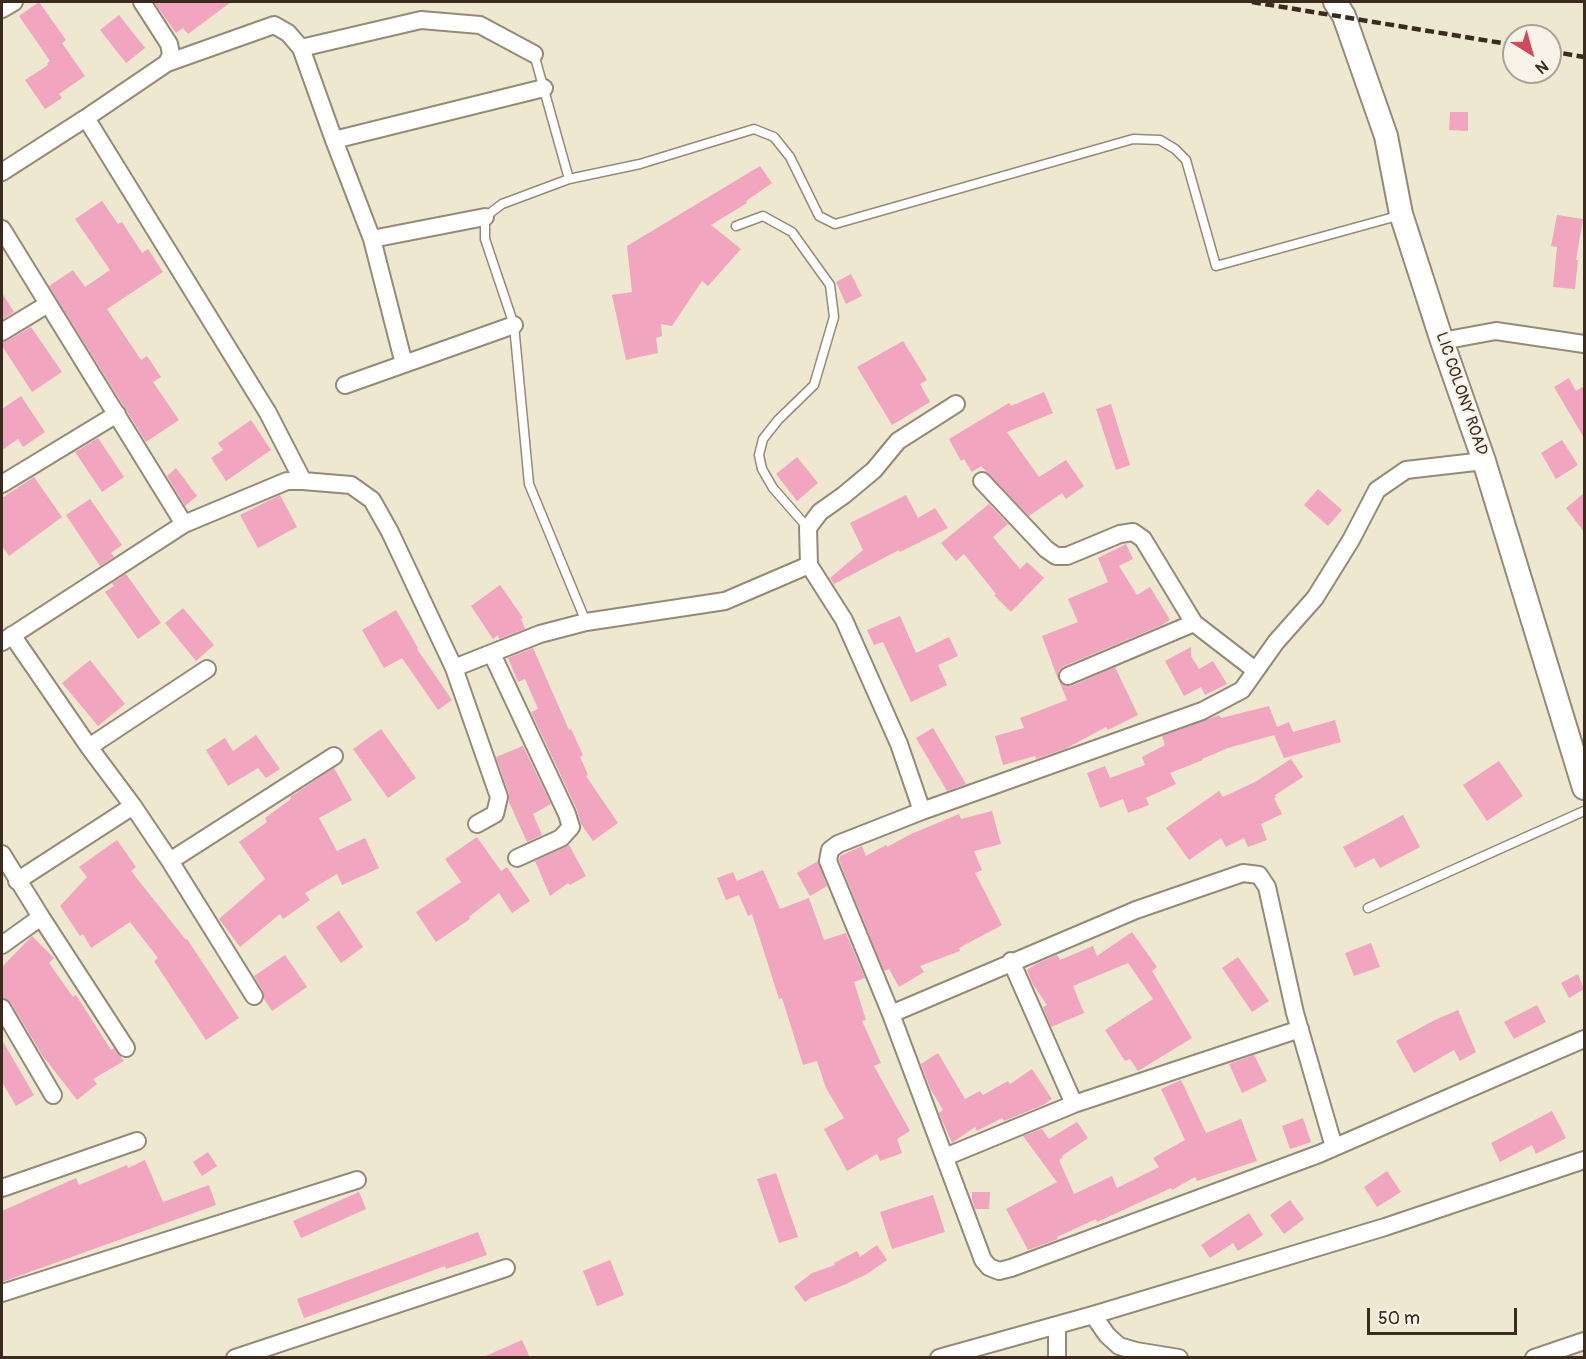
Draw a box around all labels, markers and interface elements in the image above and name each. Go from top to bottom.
north arrow [1502,24,1562,84]
text: N [1531,56,1552,78]
street label: LIC COLONY ROAD [1431,330,1491,458]
scale bar [1370,1296,1520,1334]
text: 50 m [1378,1307,1420,1330]

